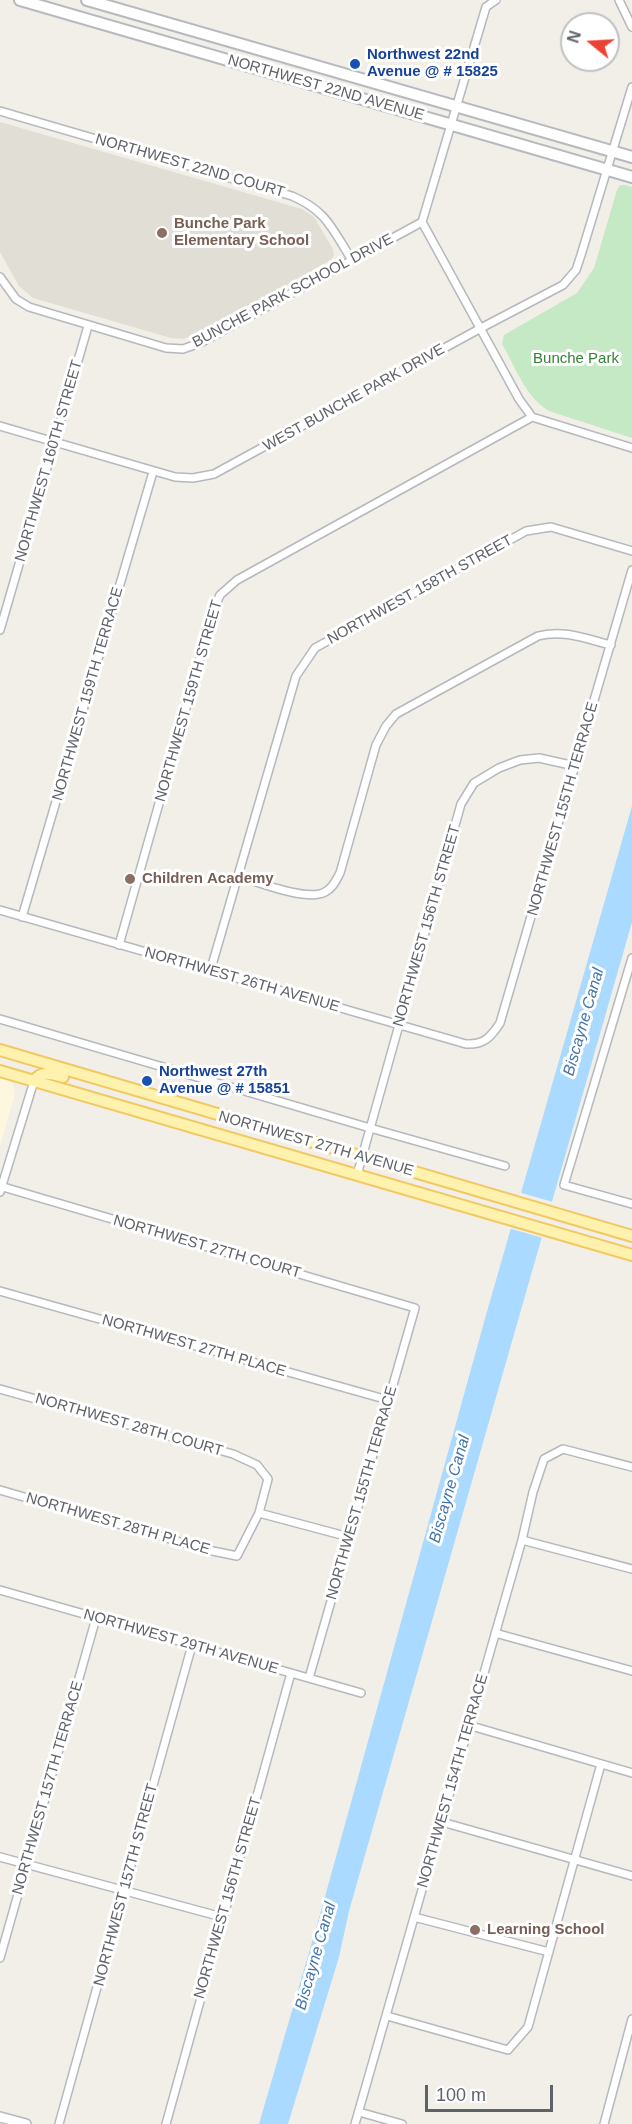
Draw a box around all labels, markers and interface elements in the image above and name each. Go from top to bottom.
north arrow [560,12,620,72]
text: N [564,29,584,45]
place label: Northwest 22nd Avenue @ # 15825 [367,46,498,81]
street label: NORTHWEST 22ND AVENUE [226,51,426,125]
marker: Northwest 22nd Avenue @ # 15825 [348,57,362,71]
street label: NORTHWEST 22ND COURT [93,130,287,202]
place label: Bunche Park Elementary School [174,215,309,250]
marker: Bunche Park Elementary School [155,226,169,240]
street label: BUNCHE PARK SCHOOL DRIVE [190,230,396,352]
street label: WEST BUNCHE PARK DRIVE [260,340,448,456]
park label: Bunche Park [533,350,619,368]
street label: NORTHWEST 160TH STREET [12,358,86,564]
street label: NORTHWEST 158TH STREET [324,531,516,649]
street label: NORTHWEST 159TH TERRACE [49,585,127,803]
street label: NORTHWEST 159TH STREET [152,598,226,804]
street label: NORTHWEST 155TH TERRACE [524,700,602,918]
street label: NORTHWEST 156TH STREET [390,823,464,1029]
place label: Children Academy [142,870,274,888]
marker: Children Academy [123,872,137,886]
street label: NORTHWEST 26TH AVENUE [142,944,342,1016]
water label: Biscayne Canal [559,966,609,1078]
place label: Northwest 27th Avenue @ # 15851 [159,1063,290,1098]
marker: Northwest 27th Avenue @ # 15851 [140,1074,154,1088]
street label: NORTHWEST 27TH AVENUE [216,1108,416,1180]
street label: NORTHWEST 27TH COURT [111,1212,303,1282]
street label: NORTHWEST 27TH PLACE [100,1311,288,1381]
street label: NORTHWEST 155TH TERRACE [323,1384,401,1602]
street label: NORTHWEST 28TH COURT [33,1390,225,1460]
water label: Biscayne Canal [425,1433,475,1545]
street label: NORTHWEST 28TH PLACE [24,1489,212,1559]
street label: NORTHWEST 29TH AVENUE [81,1606,281,1678]
street label: NORTHWEST 154TH TERRACE [414,1672,492,1890]
street label: NORTHWEST 157TH TERRACE [9,1679,87,1897]
street label: NORTHWEST 157TH STREET [90,1782,162,1988]
street label: NORTHWEST 156TH STREET [191,1795,265,2001]
water label: Biscayne Canal [291,1900,341,2012]
place label: Learning School [487,1921,605,1939]
marker: Learning School [468,1923,482,1937]
scale bar [428,2073,556,2111]
text: 100 m [436,2085,486,2105]

